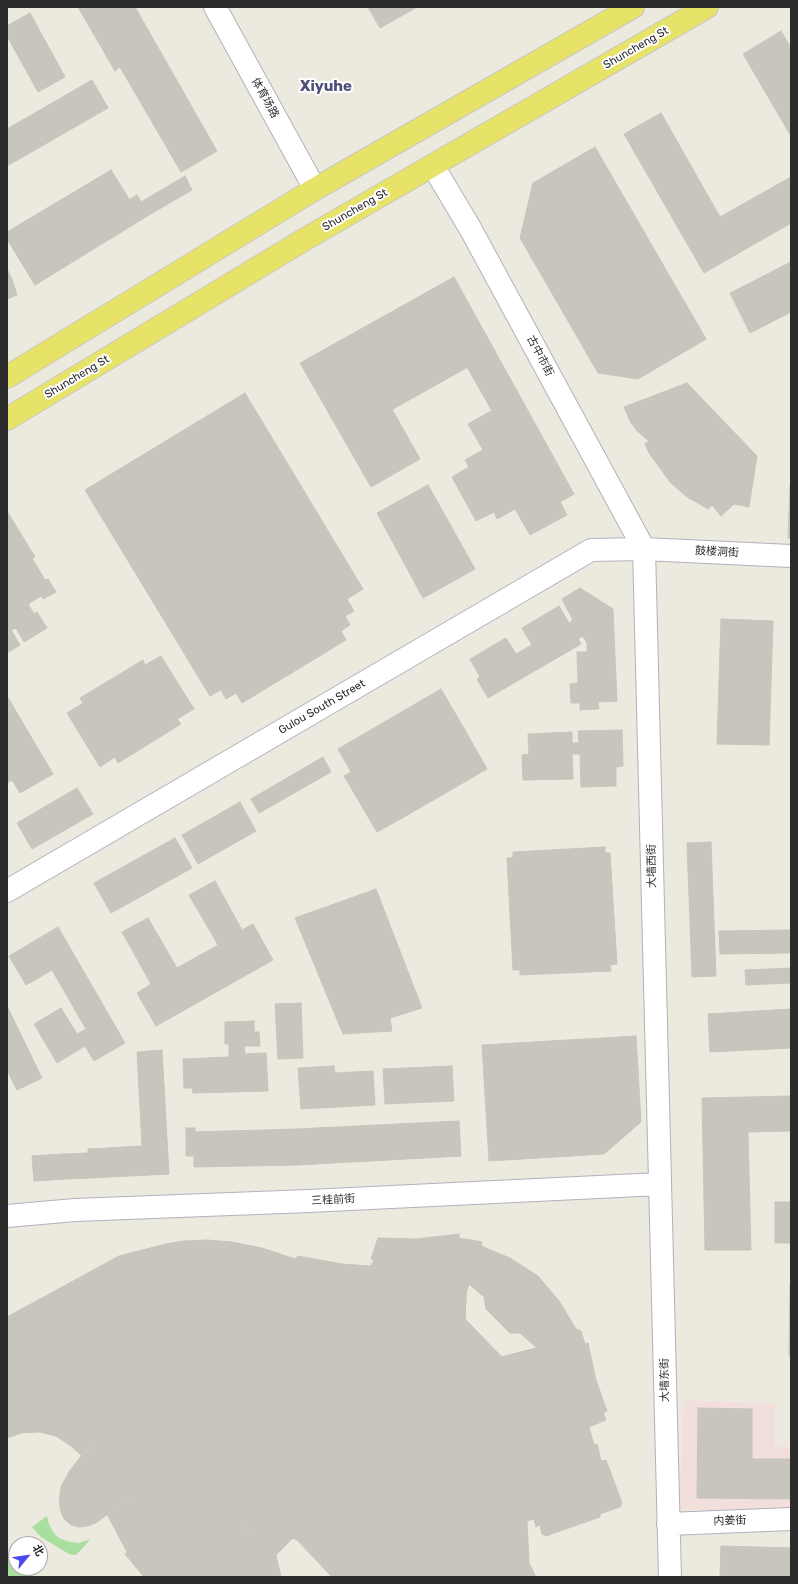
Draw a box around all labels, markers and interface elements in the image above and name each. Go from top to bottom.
street label: Shuncheng St [601,24,671,72]
street label: 体育场路 [249,76,281,120]
district label: Xiyuhe [300,78,352,96]
street label: Shuncheng St [320,186,390,234]
street label: 古中市街 [524,333,556,379]
street label: Shuncheng St [42,353,112,401]
street label: 鼓楼洞街 [695,544,739,560]
street label: Gulou South Street [276,677,368,737]
street label: 大墙西街 [645,844,659,888]
street label: 三桂前街 [311,1192,355,1208]
street label: 大墙东街 [658,1358,672,1402]
street label: 内姜街 [713,1514,747,1528]
north arrow [8,1536,48,1576]
text: 北 [30,1542,46,1558]

